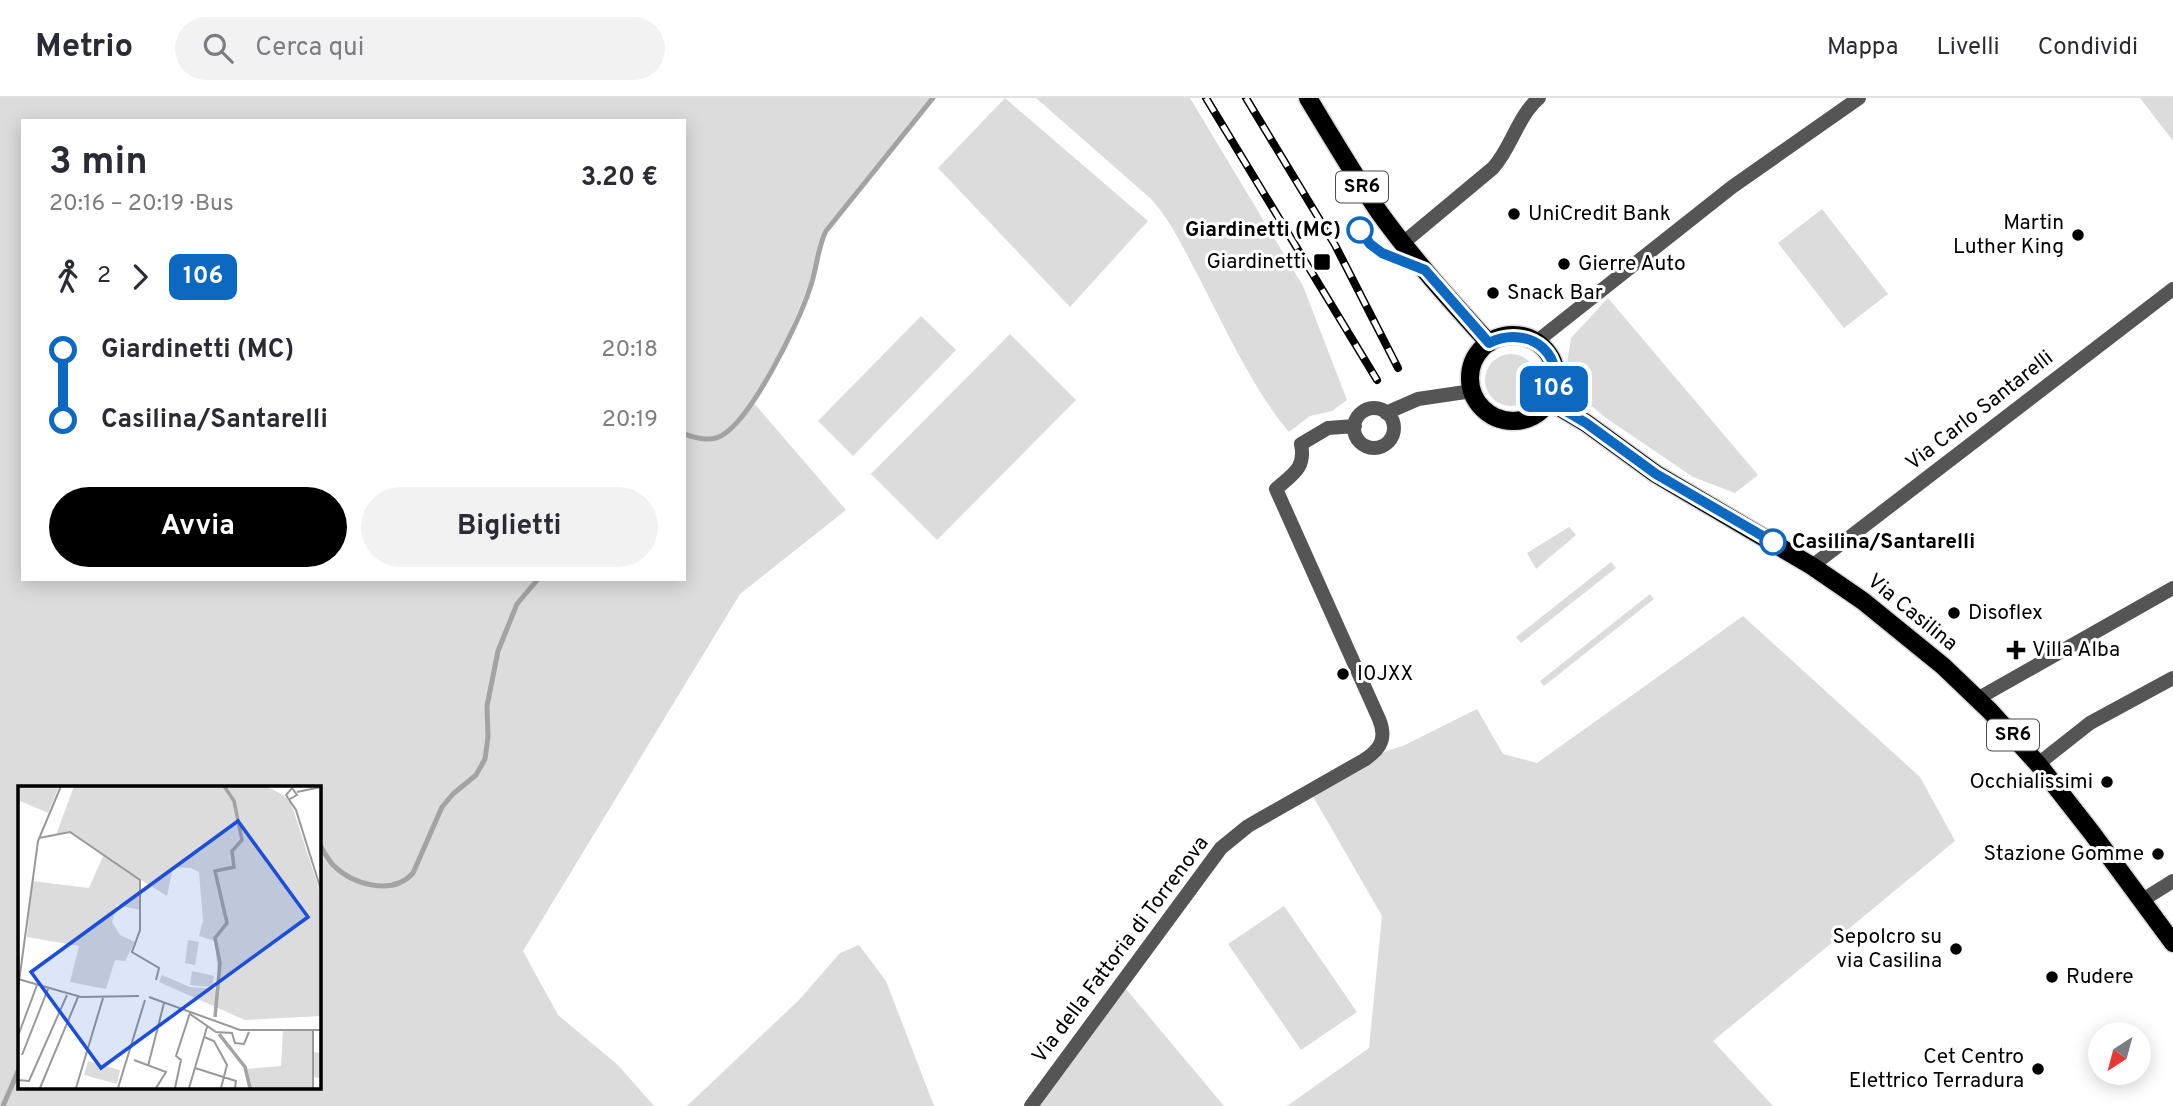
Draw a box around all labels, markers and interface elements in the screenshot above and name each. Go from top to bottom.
search box [175,17,665,80]
text: Metrio [35,27,133,69]
icon: search [199,29,237,67]
text: Cerca qui [255,32,364,65]
text: Mappa [1827,33,1898,63]
text: Livelli [1936,33,2000,63]
text: Condividi [2038,33,2138,63]
text: 3 min [49,139,148,188]
text: 3.20 € [581,162,658,195]
road number: SR6 [1336,172,1388,202]
text: 20:16 – 20:19 · Bus [49,190,234,219]
place label: UniCredit Bank [1528,201,1671,228]
marker: UniCredit Bank [1506,206,1522,222]
place label: Martin Luther King [1953,210,2064,261]
place label: Giardinetti (MC) [1185,217,1341,244]
marker: Giardinetti (MC) [1347,217,1373,243]
marker: Martin Luther King [2070,227,2086,243]
place label: Giardinetti [1206,249,1306,276]
place label: Gierre Auto [1578,251,1686,278]
marker: Giardinetti [1312,252,1332,272]
marker: Gierre Auto [1556,256,1572,272]
icon: walk [49,258,87,296]
icon: forward [121,258,159,296]
text: 2 [97,262,111,291]
text: 106 [183,262,223,292]
place label: Snack Bar [1507,280,1603,307]
marker: Snack Bar [1485,285,1501,301]
text: Giardinetti (MC) [101,334,294,367]
text: 20:18 [601,336,658,365]
street label: Via Carlo Santarelli [1901,345,2059,477]
line badge: 106 [1514,366,1594,412]
text: 106 [1534,374,1574,404]
text: Casilina/Santarelli [101,404,328,437]
text: 20:19 [602,406,658,435]
button: Avvia [49,487,347,567]
button: Biglietti [361,487,658,567]
marker: Casilina/Santarelli [1760,529,1786,555]
place label: Casilina/Santarelli [1792,529,1975,556]
street label: Via Casilina [1861,568,1963,658]
place label: Disoflex [1968,600,2043,627]
marker: Disoflex [1946,605,1962,621]
place label: Villa Alba [2032,637,2120,664]
marker: Villa Alba [2006,640,2026,660]
place label: I0JXX [1357,661,1413,688]
marker: I0JXX [1335,666,1351,682]
road number: SR6 [1987,720,2039,750]
place label: Occhialissimi [1970,769,2093,796]
marker: Occhialissimi [2099,774,2115,790]
inset map [18,786,320,1088]
street label: Via della Fattoria di Torrenova [1027,831,1215,1069]
place label: Stazione Gomme [1983,841,2144,868]
marker: Stazione Gomme [2150,846,2166,862]
place label: Sepolcro su via Casilina [1833,924,1942,975]
marker: Sepolcro su via Casilina [1948,941,1964,957]
place label: Rudere [2066,964,2134,991]
marker: Rudere [2044,969,2060,985]
north arrow [2088,1022,2151,1085]
map controls [2088,1022,2151,1085]
place label: Cet Centro Elettrico Terradura [1849,1044,2024,1095]
marker: Cet Centro Elettrico Terradura [2030,1061,2046,1077]

